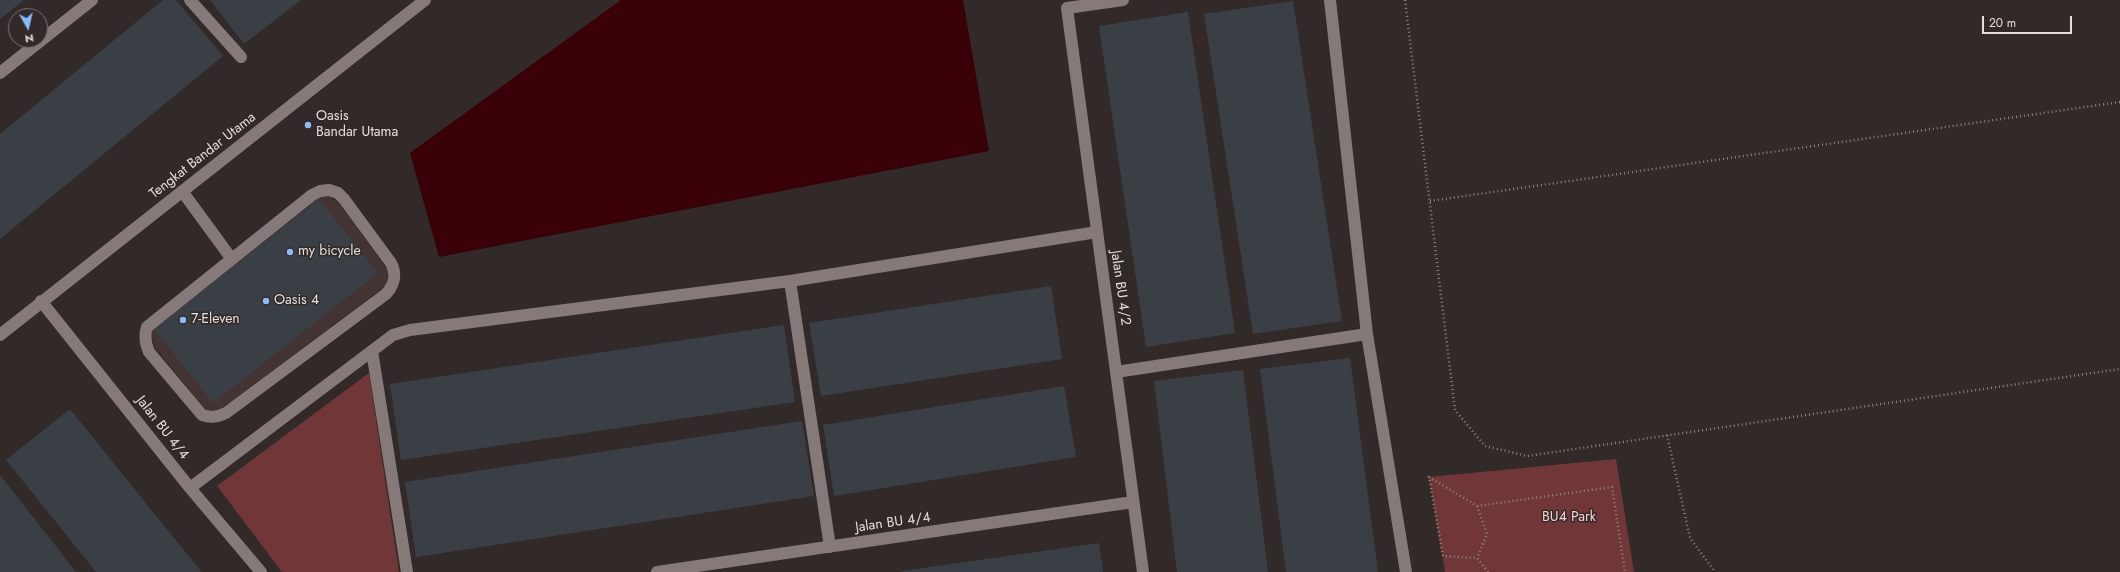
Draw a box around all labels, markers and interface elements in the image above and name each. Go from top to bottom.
north arrow [8,8,48,48]
scale bar [1984,8,2074,34]
text: 20 m [1989,14,2016,32]
text: N [24,30,35,47]
street label: Tengkat Bandar Utama [147,109,259,203]
place label: Oasis Bandar Utama [316,109,398,142]
marker: Oasis Bandar Utama [303,120,313,130]
place label: my bicycle [298,244,361,260]
marker: my bicycle [285,247,295,257]
street label: Jalan BU 4/2 [1106,249,1134,327]
place label: Oasis 4 [274,293,319,309]
marker: Oasis 4 [261,296,271,306]
place label: 7-Eleven [191,312,240,328]
marker: 7-Eleven [178,315,188,325]
street label: Jalan BU 4/4 [132,393,192,463]
street label: Jalan BU 4/4 [854,509,932,537]
park label: BU4 Park [1542,510,1596,526]

